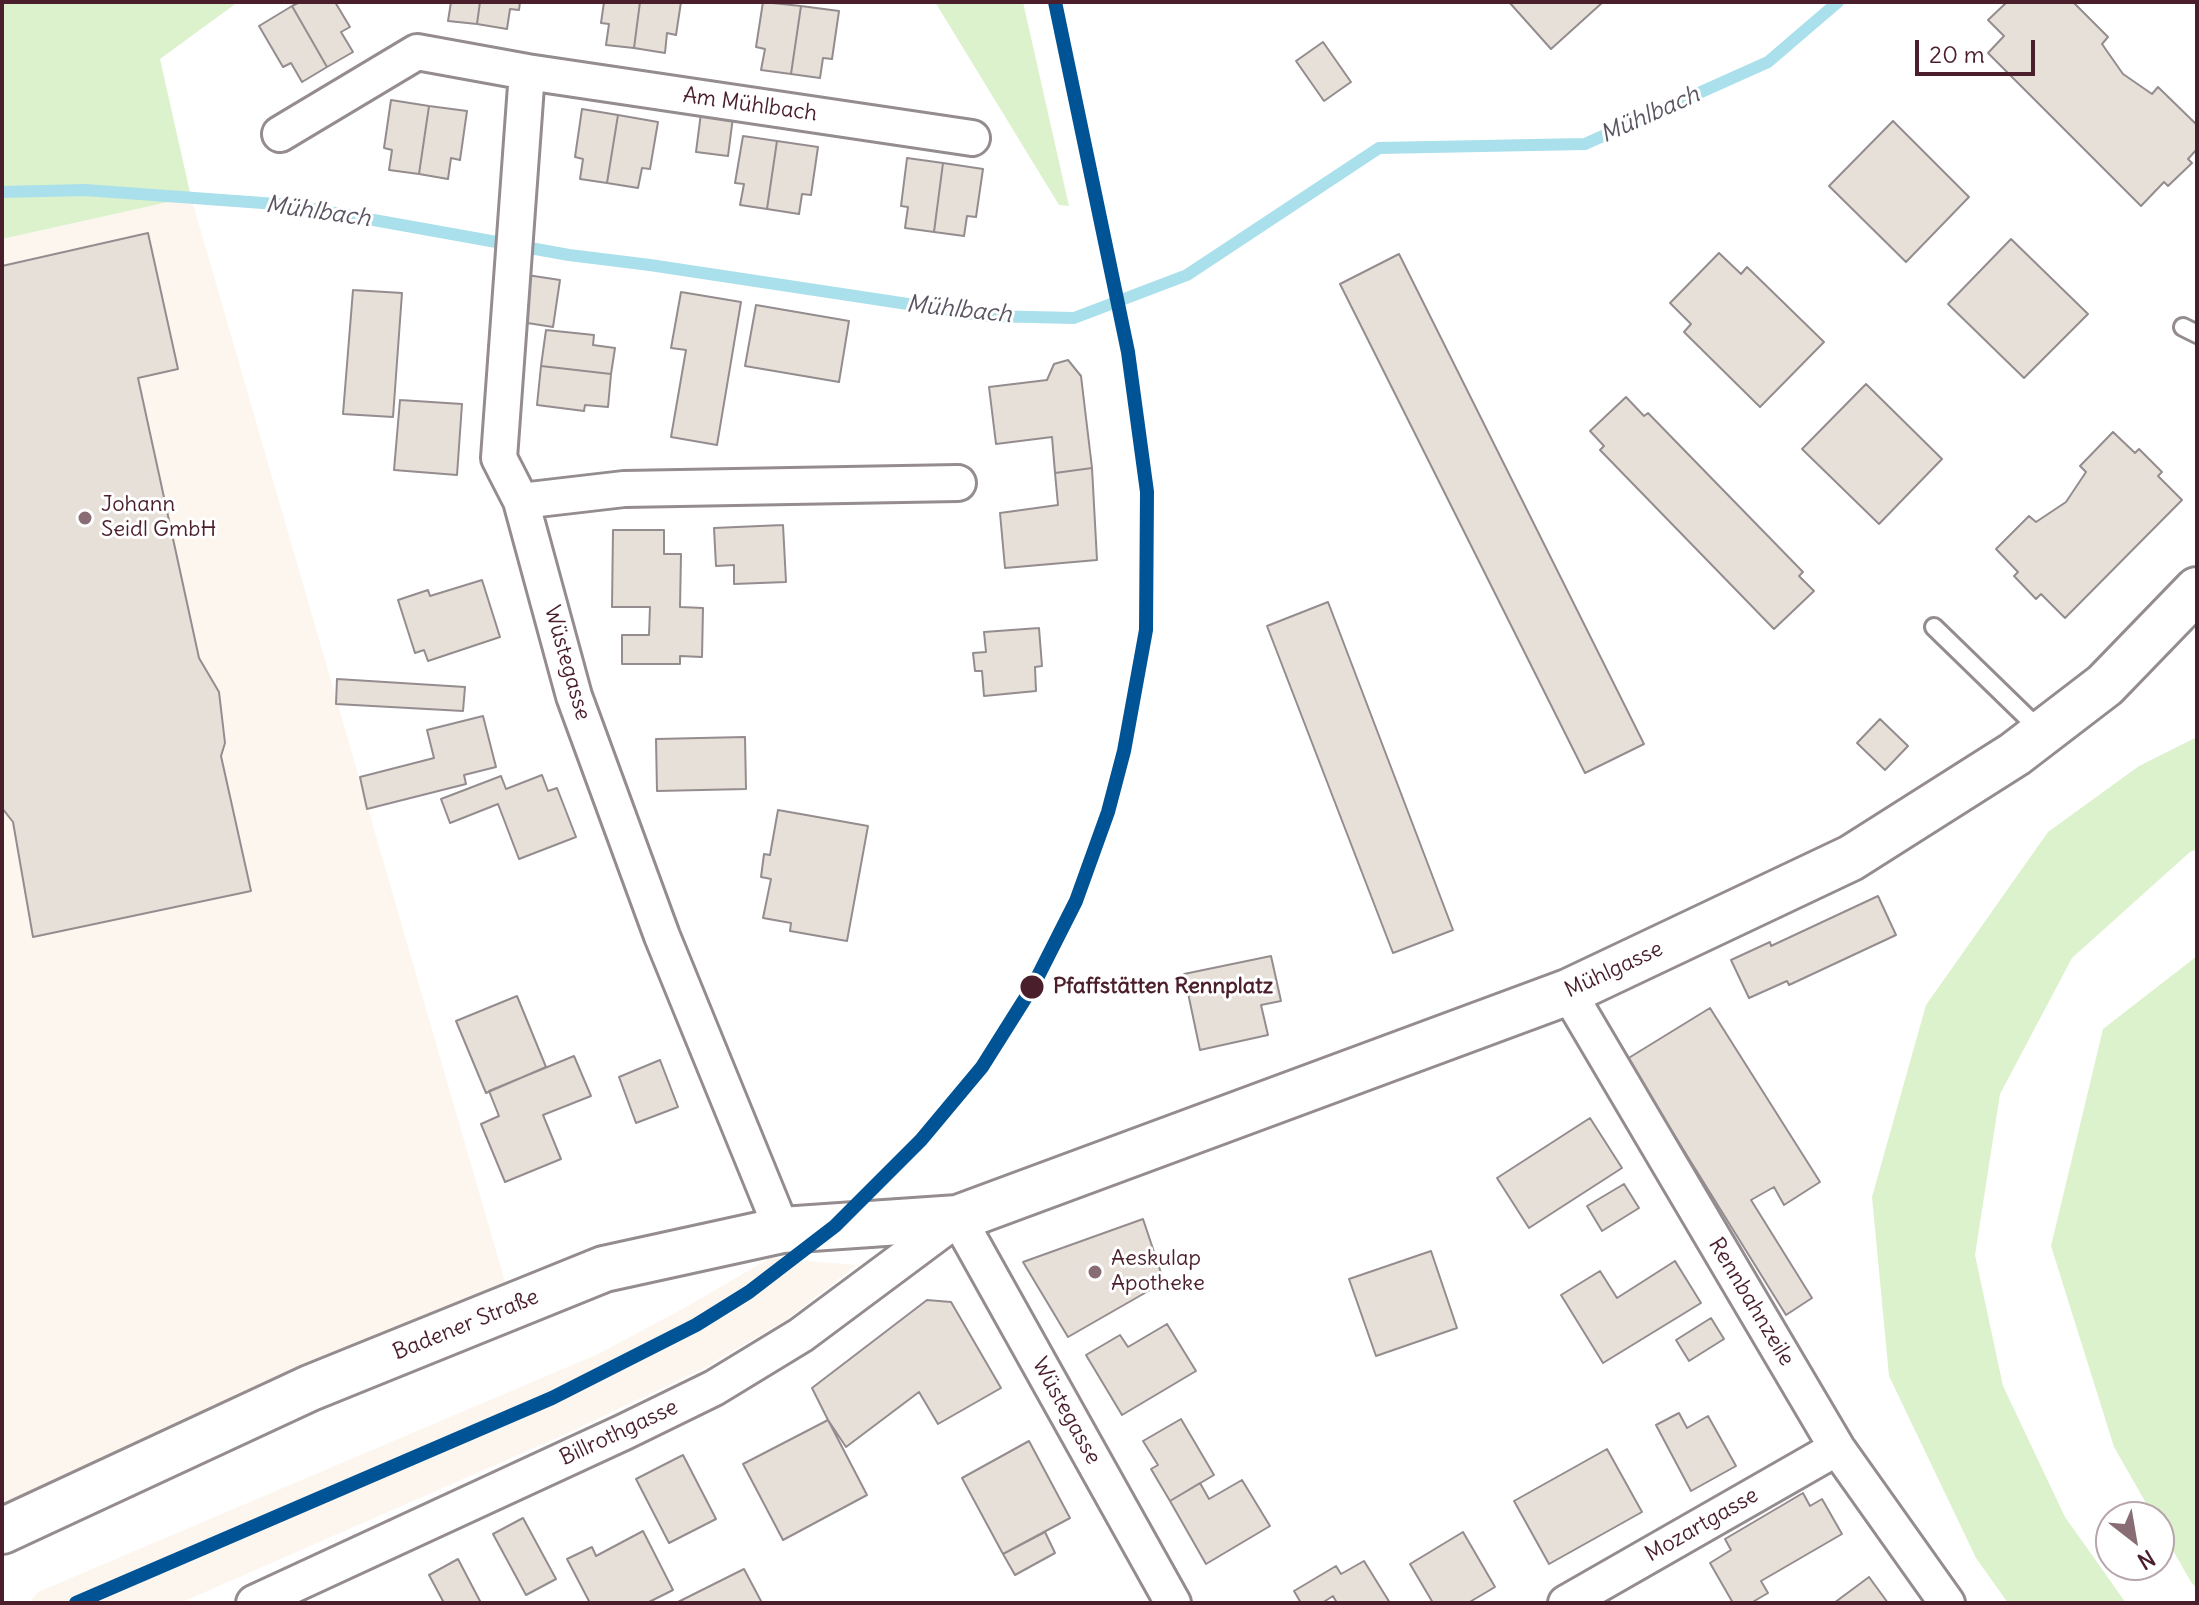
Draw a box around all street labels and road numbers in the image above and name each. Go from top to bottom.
street label: Am Mühlbach [681,83,819,127]
street label: Wüstegasse [538,603,596,723]
street label: Mühlgasse [1561,936,1667,1004]
street label: Rennbahnzeile [1702,1233,1800,1371]
street label: Badener Straße [389,1284,543,1366]
street label: Wüstegasse [1026,1353,1106,1469]
street label: Billrothgasse [556,1394,682,1472]
street label: Mozartgasse [1641,1482,1763,1568]

